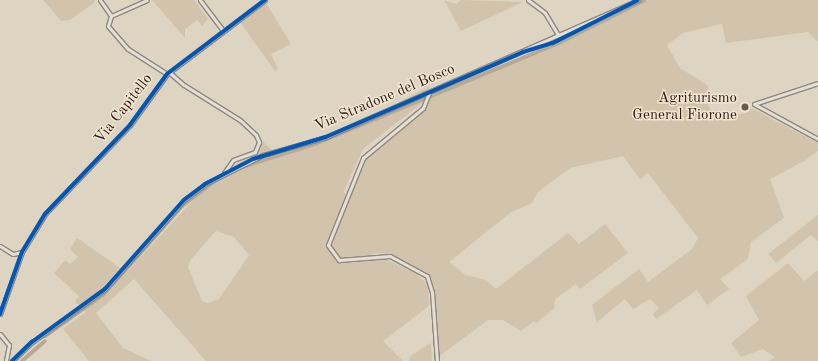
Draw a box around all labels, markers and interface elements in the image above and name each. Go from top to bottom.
street label: Via Stradone del Bosco [312,60,458,136]
street label: Via Capitello [91,71,157,147]
place label: Agriturismo General Fiorone [632,89,737,124]
marker: Agriturismo General Fiorone [740,102,750,112]

